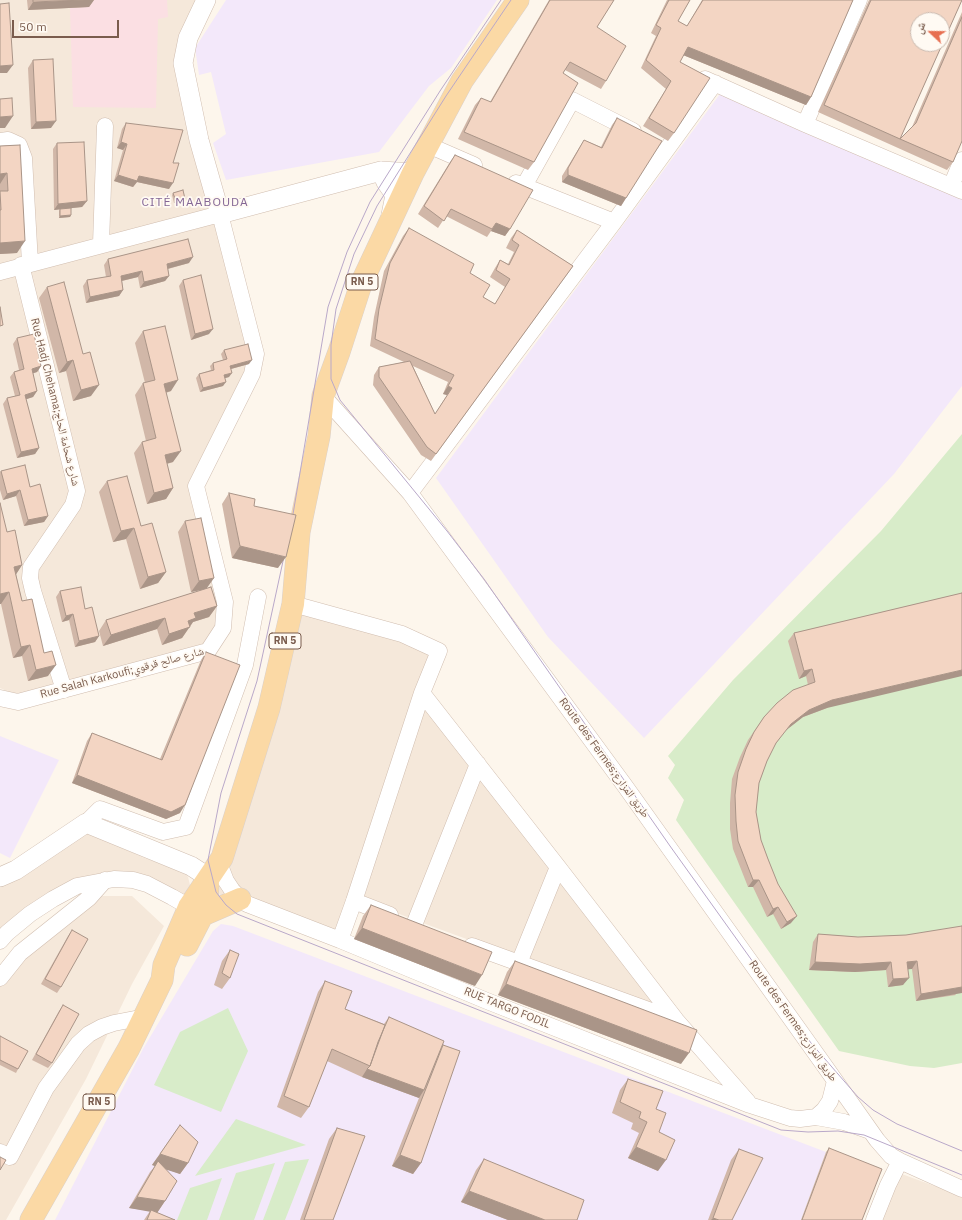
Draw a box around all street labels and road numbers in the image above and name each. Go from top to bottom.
road number: RN 5 [346,274,378,290]
street label: Rue Hadj Chehama;شارع شحامة الحاج [28,317,82,487]
road number: RN 5 [269,633,301,649]
street label: Rue Salah Karkoufi;شارع صالح قرقوي [39,645,205,701]
street label: Route des Fermes;طريق المزارع [556,696,652,820]
street label: Route des Fermes;طريق المزارع [746,958,840,1084]
street label: RUE TARGO FODIL [462,985,552,1031]
road number: RN 5 [83,1094,115,1110]

